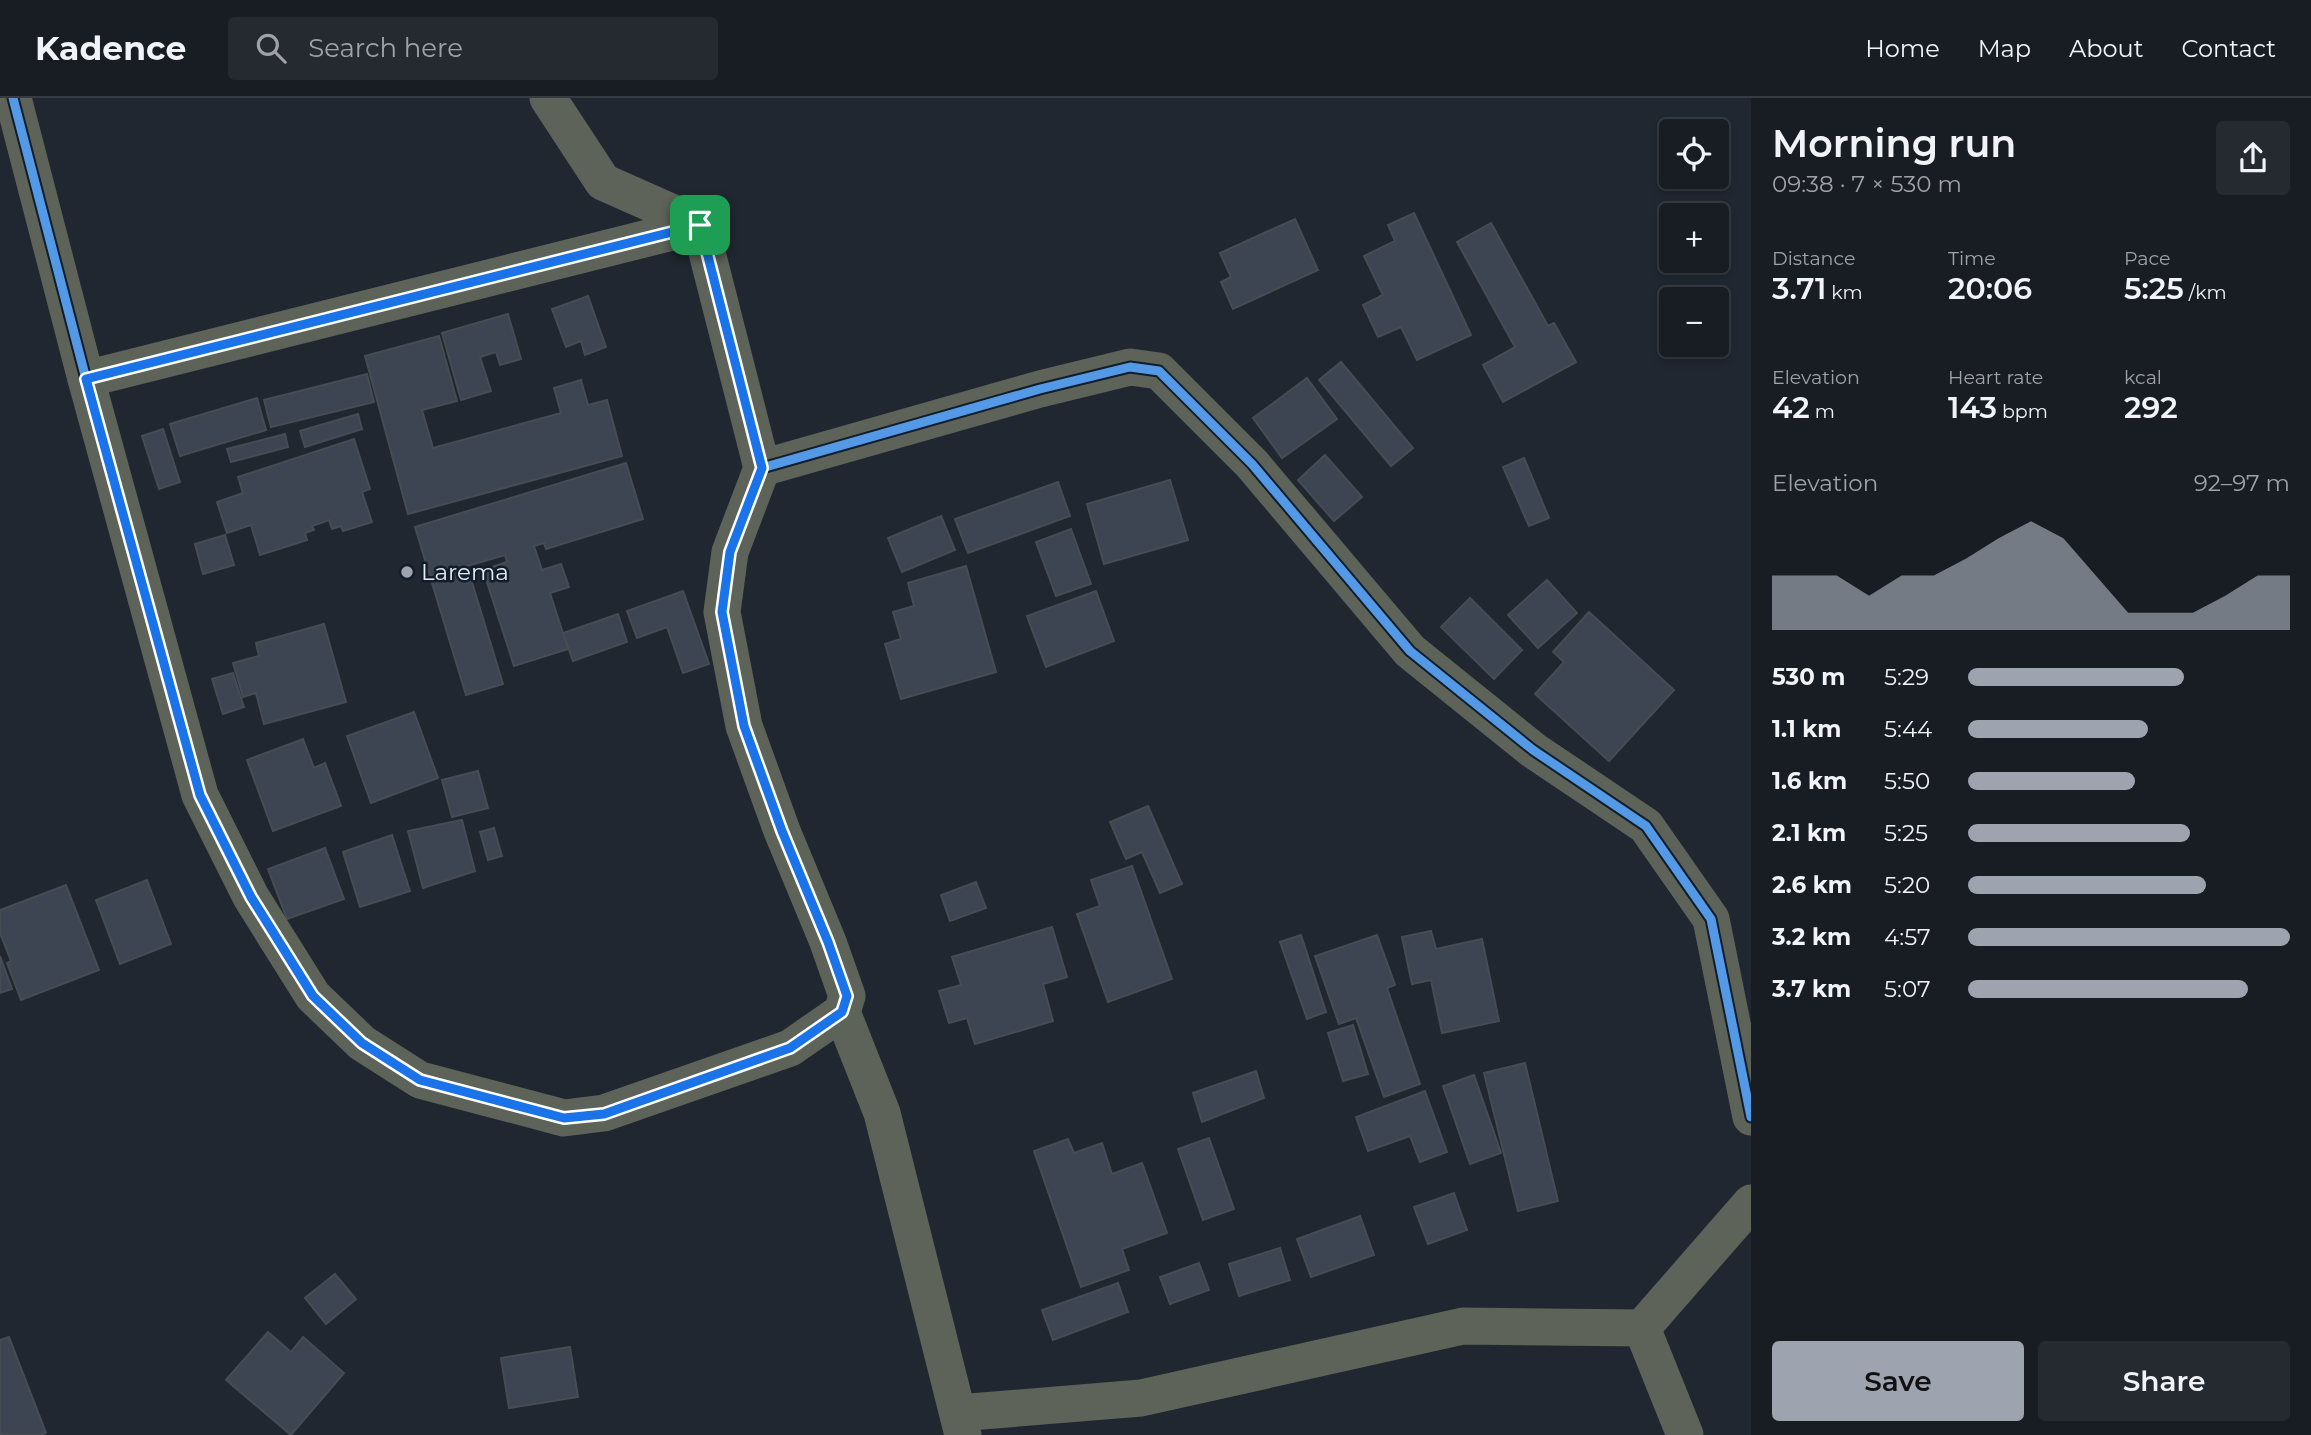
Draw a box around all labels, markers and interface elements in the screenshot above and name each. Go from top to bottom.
search box [228,17,718,80]
text: Kadence [35,28,186,68]
icon: search [252,29,290,67]
text: Search here [308,32,463,64]
text: Home [1865,34,1940,63]
text: Map [1978,34,2031,63]
text: About [2069,34,2143,63]
text: Contact [2181,34,2276,63]
map controls [1659,119,1729,357]
button: locate [1659,119,1729,189]
text: Morning run [1772,120,2016,167]
button: share [2216,121,2290,195]
text: 09:38 · 7 × 530 m [1772,170,1962,198]
pin [670,195,730,255]
button: + [1659,203,1729,273]
icon: arrive [681,206,719,244]
text: Distance [1772,247,1855,270]
text: Time [1948,247,1996,270]
text: Pace [2124,247,2171,270]
text: 3.71 [1772,270,1826,307]
text: 20:06 [1948,270,2032,307]
text: 5:25 [2124,270,2184,307]
text: km [1826,281,1863,304]
text: /km [2184,281,2227,304]
button: − [1659,287,1729,357]
text: Elevation [1772,366,1860,389]
text: Heart rate [1948,366,2043,389]
text: kcal [2124,366,2162,389]
text: 42 [1772,389,1810,426]
text: 143 [1948,389,1997,426]
text: 292 [2124,389,2178,426]
text: m [1810,400,1835,423]
text: bpm [1997,400,2048,423]
text: Elevation [1772,469,1878,497]
text: 92–97 m [2194,469,2290,497]
place label: Larema [421,558,509,586]
marker: Larema [399,564,415,580]
text: 530 m [1772,663,1845,691]
text: 5:29 [1884,663,1929,691]
text: 1.1 km [1772,715,1841,743]
text: 5:44 [1884,715,1932,743]
text: 1.6 km [1772,767,1847,795]
text: 5:50 [1884,767,1930,795]
text: 2.1 km [1772,819,1846,847]
text: 5:25 [1884,819,1928,847]
text: 2.6 km [1772,871,1852,899]
text: 5:20 [1884,871,1930,899]
text: 3.2 km [1772,923,1851,951]
text: 4:57 [1884,923,1930,951]
text: 3.7 km [1772,975,1851,1003]
text: 5:07 [1884,975,1931,1003]
button: Save [1772,1341,2024,1421]
button: Share [2038,1341,2290,1421]

